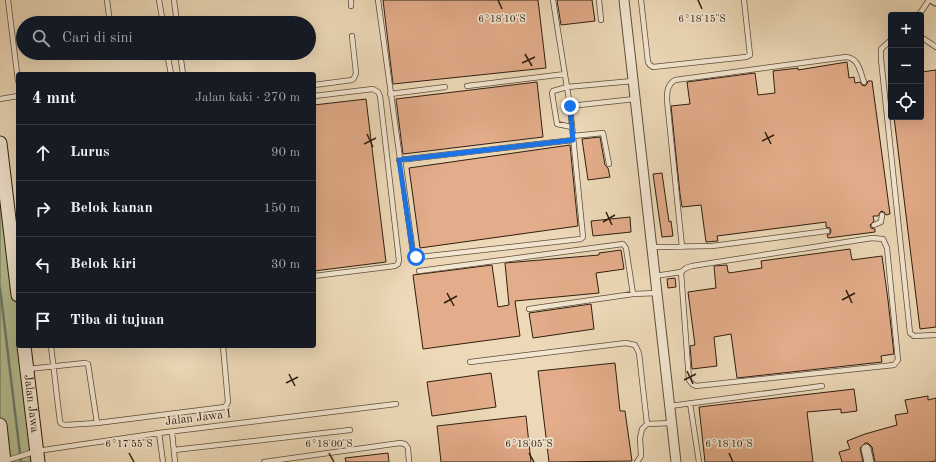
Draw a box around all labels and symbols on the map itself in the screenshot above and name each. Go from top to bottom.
text: 6°18'10"S [478,14,526,24]
text: 6°18'15"S [678,14,726,24]
route end [561,97,579,115]
route start [407,248,425,266]
street label: Jalan Jawa [21,374,40,433]
street label: Jalan Jawa I [164,408,232,428]
text: 6°17'55"S [105,439,153,449]
text: 6°18'00"S [305,439,353,449]
text: 6°18'05"S [505,439,553,449]
text: 6°18'10"S [705,439,753,449]

